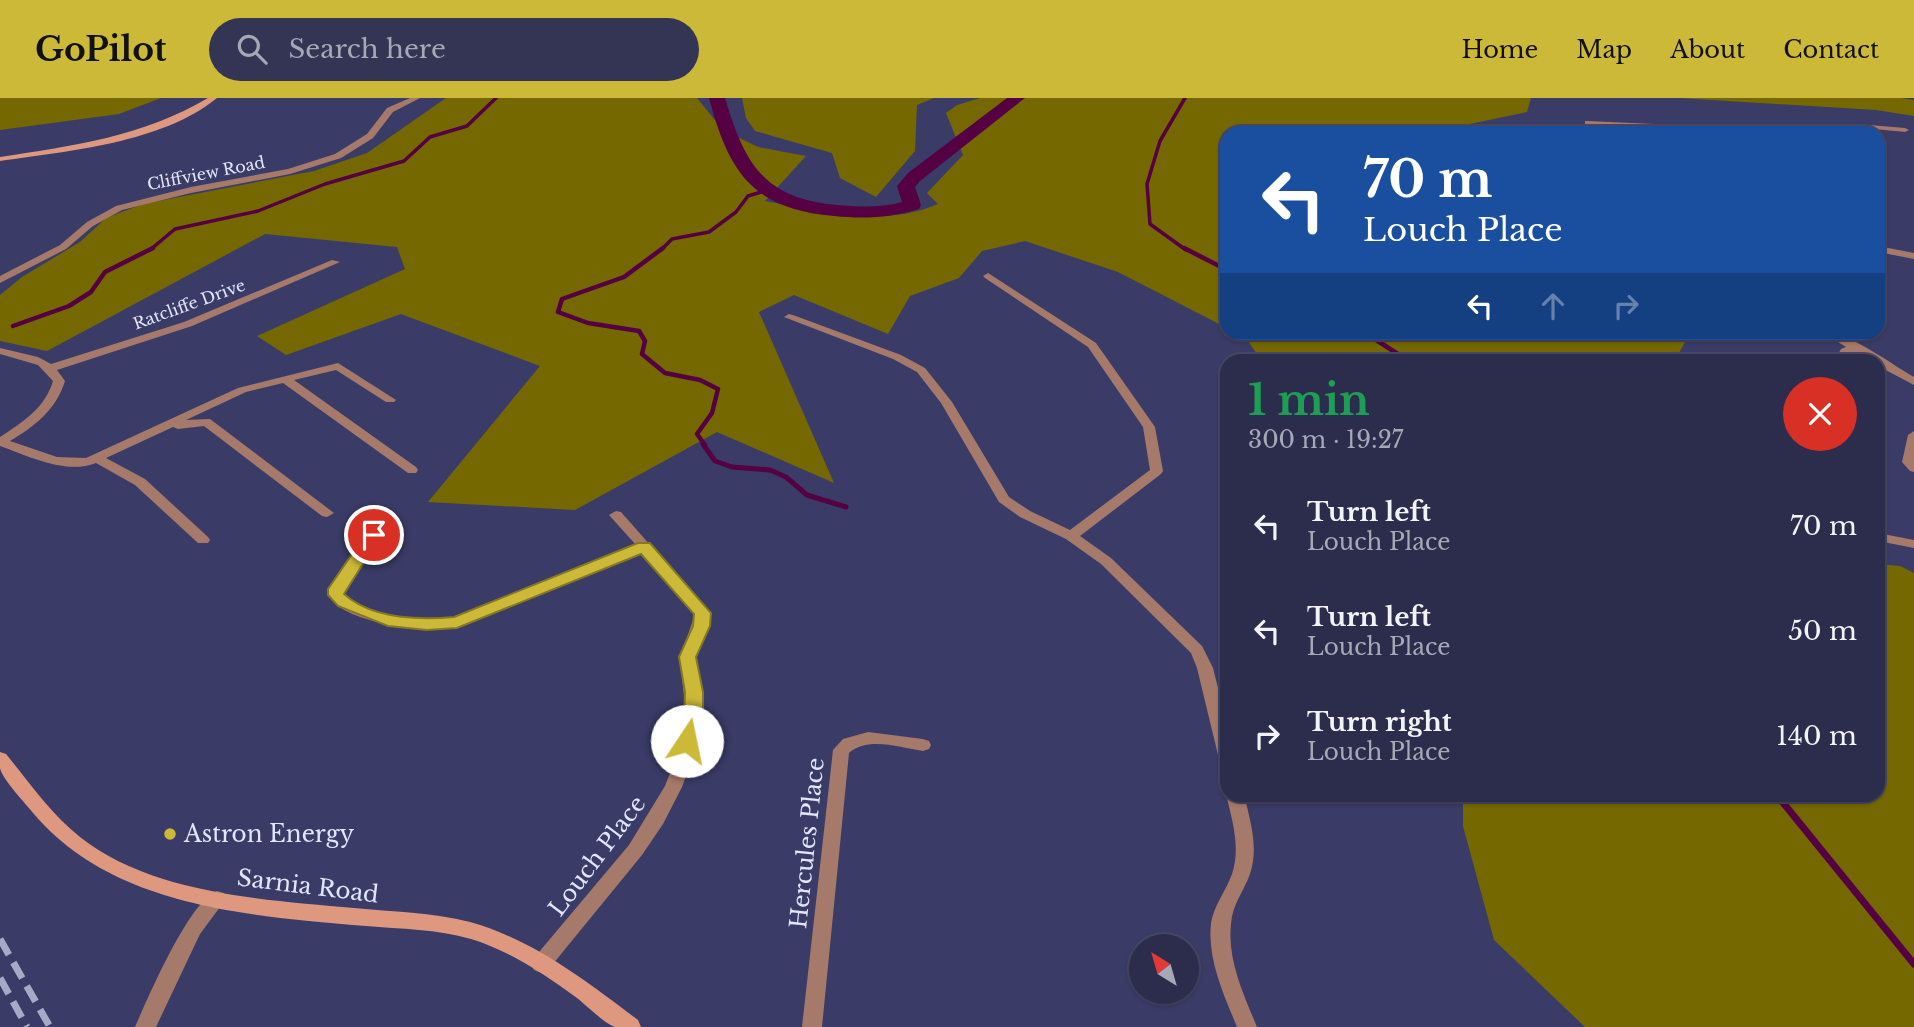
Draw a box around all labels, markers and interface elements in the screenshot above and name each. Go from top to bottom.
search box [209,18,699,81]
text: GoPilot [35,29,167,70]
icon: search [233,30,271,68]
text: Search here [289,33,446,65]
text: Home [1462,35,1538,64]
text: Map [1576,35,1632,64]
text: About [1670,35,1745,64]
text: Contact [1783,35,1879,64]
text: 70 m [1363,149,1493,210]
street label: Cliffview Road [145,152,267,194]
icon: left [1248,154,1339,245]
text: Louch Place [1363,210,1563,250]
street label: Ratcliffe Drive [130,274,248,334]
icon: left [1461,287,1499,325]
icon: ahead [1534,287,1572,325]
icon: right [1607,287,1645,325]
text: 1 min [1248,374,1370,426]
button: close [1783,377,1857,451]
text: 300 m · 19:27 [1248,426,1403,454]
text: Turn left [1307,496,1431,528]
pin [344,505,404,565]
icon: left [1248,507,1286,545]
text: 70 m [1790,510,1857,542]
icon: arrive [355,516,393,554]
text: Louch Place [1307,528,1450,556]
text: Turn left [1307,601,1431,633]
icon: left [1248,612,1286,650]
text: 50 m [1788,615,1857,647]
text: Louch Place [1307,633,1450,661]
position arrow [650,704,724,778]
text: Turn right [1307,706,1452,738]
icon: right [1248,717,1286,755]
text: 140 m [1776,720,1857,752]
text: Louch Place [1307,738,1450,766]
street label: Hercules Place [784,756,830,930]
street label: Louch Place [543,790,651,922]
place label: Astron Energy [183,820,355,848]
marker: Astron Energy [162,826,178,842]
street label: Sarnia Road [236,863,380,909]
north arrow [1129,934,1199,1004]
map controls [1129,934,1199,1004]

